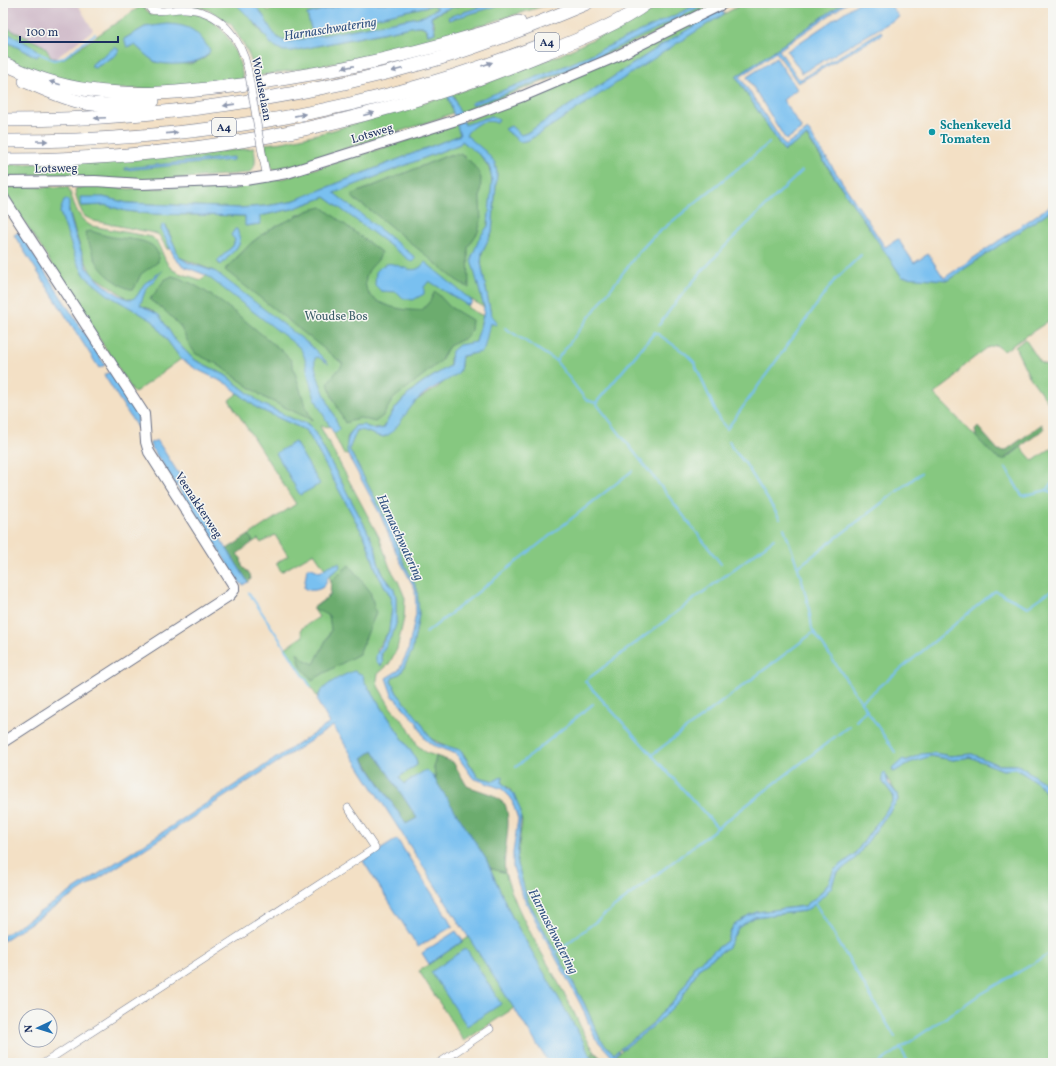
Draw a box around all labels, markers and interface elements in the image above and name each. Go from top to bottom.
water label: Harnaschwatering [283,14,378,46]
scale bar [20,18,118,44]
text: 100 m [26,25,59,41]
road number: A4 [535,33,559,51]
street label: Woudselaan [247,56,275,122]
one-way arrow [481,61,493,67]
one-way arrow [342,64,354,70]
one-way arrow [391,67,403,73]
one-way arrow [49,79,62,85]
one-way arrow [223,102,235,108]
one-way arrow [363,110,375,116]
one-way arrow [294,111,306,117]
one-way arrow [93,115,106,121]
road number: A4 [212,118,236,136]
place label: Schenkeveld Tomaten [940,118,1012,148]
street label: Lotsweg [349,120,395,148]
marker: Schenkeveld Tomaten [927,127,937,137]
one-way arrow [166,130,178,137]
one-way arrow [36,138,49,144]
street label: Lotsweg [34,161,78,177]
park label: Woudse Bos [304,309,368,325]
street label: Veenakkerweg [171,469,226,542]
water label: Harnaschwatering [371,492,427,584]
water label: Harnaschwatering [523,886,582,978]
north arrow [18,1008,58,1048]
text: N [22,1024,37,1033]

